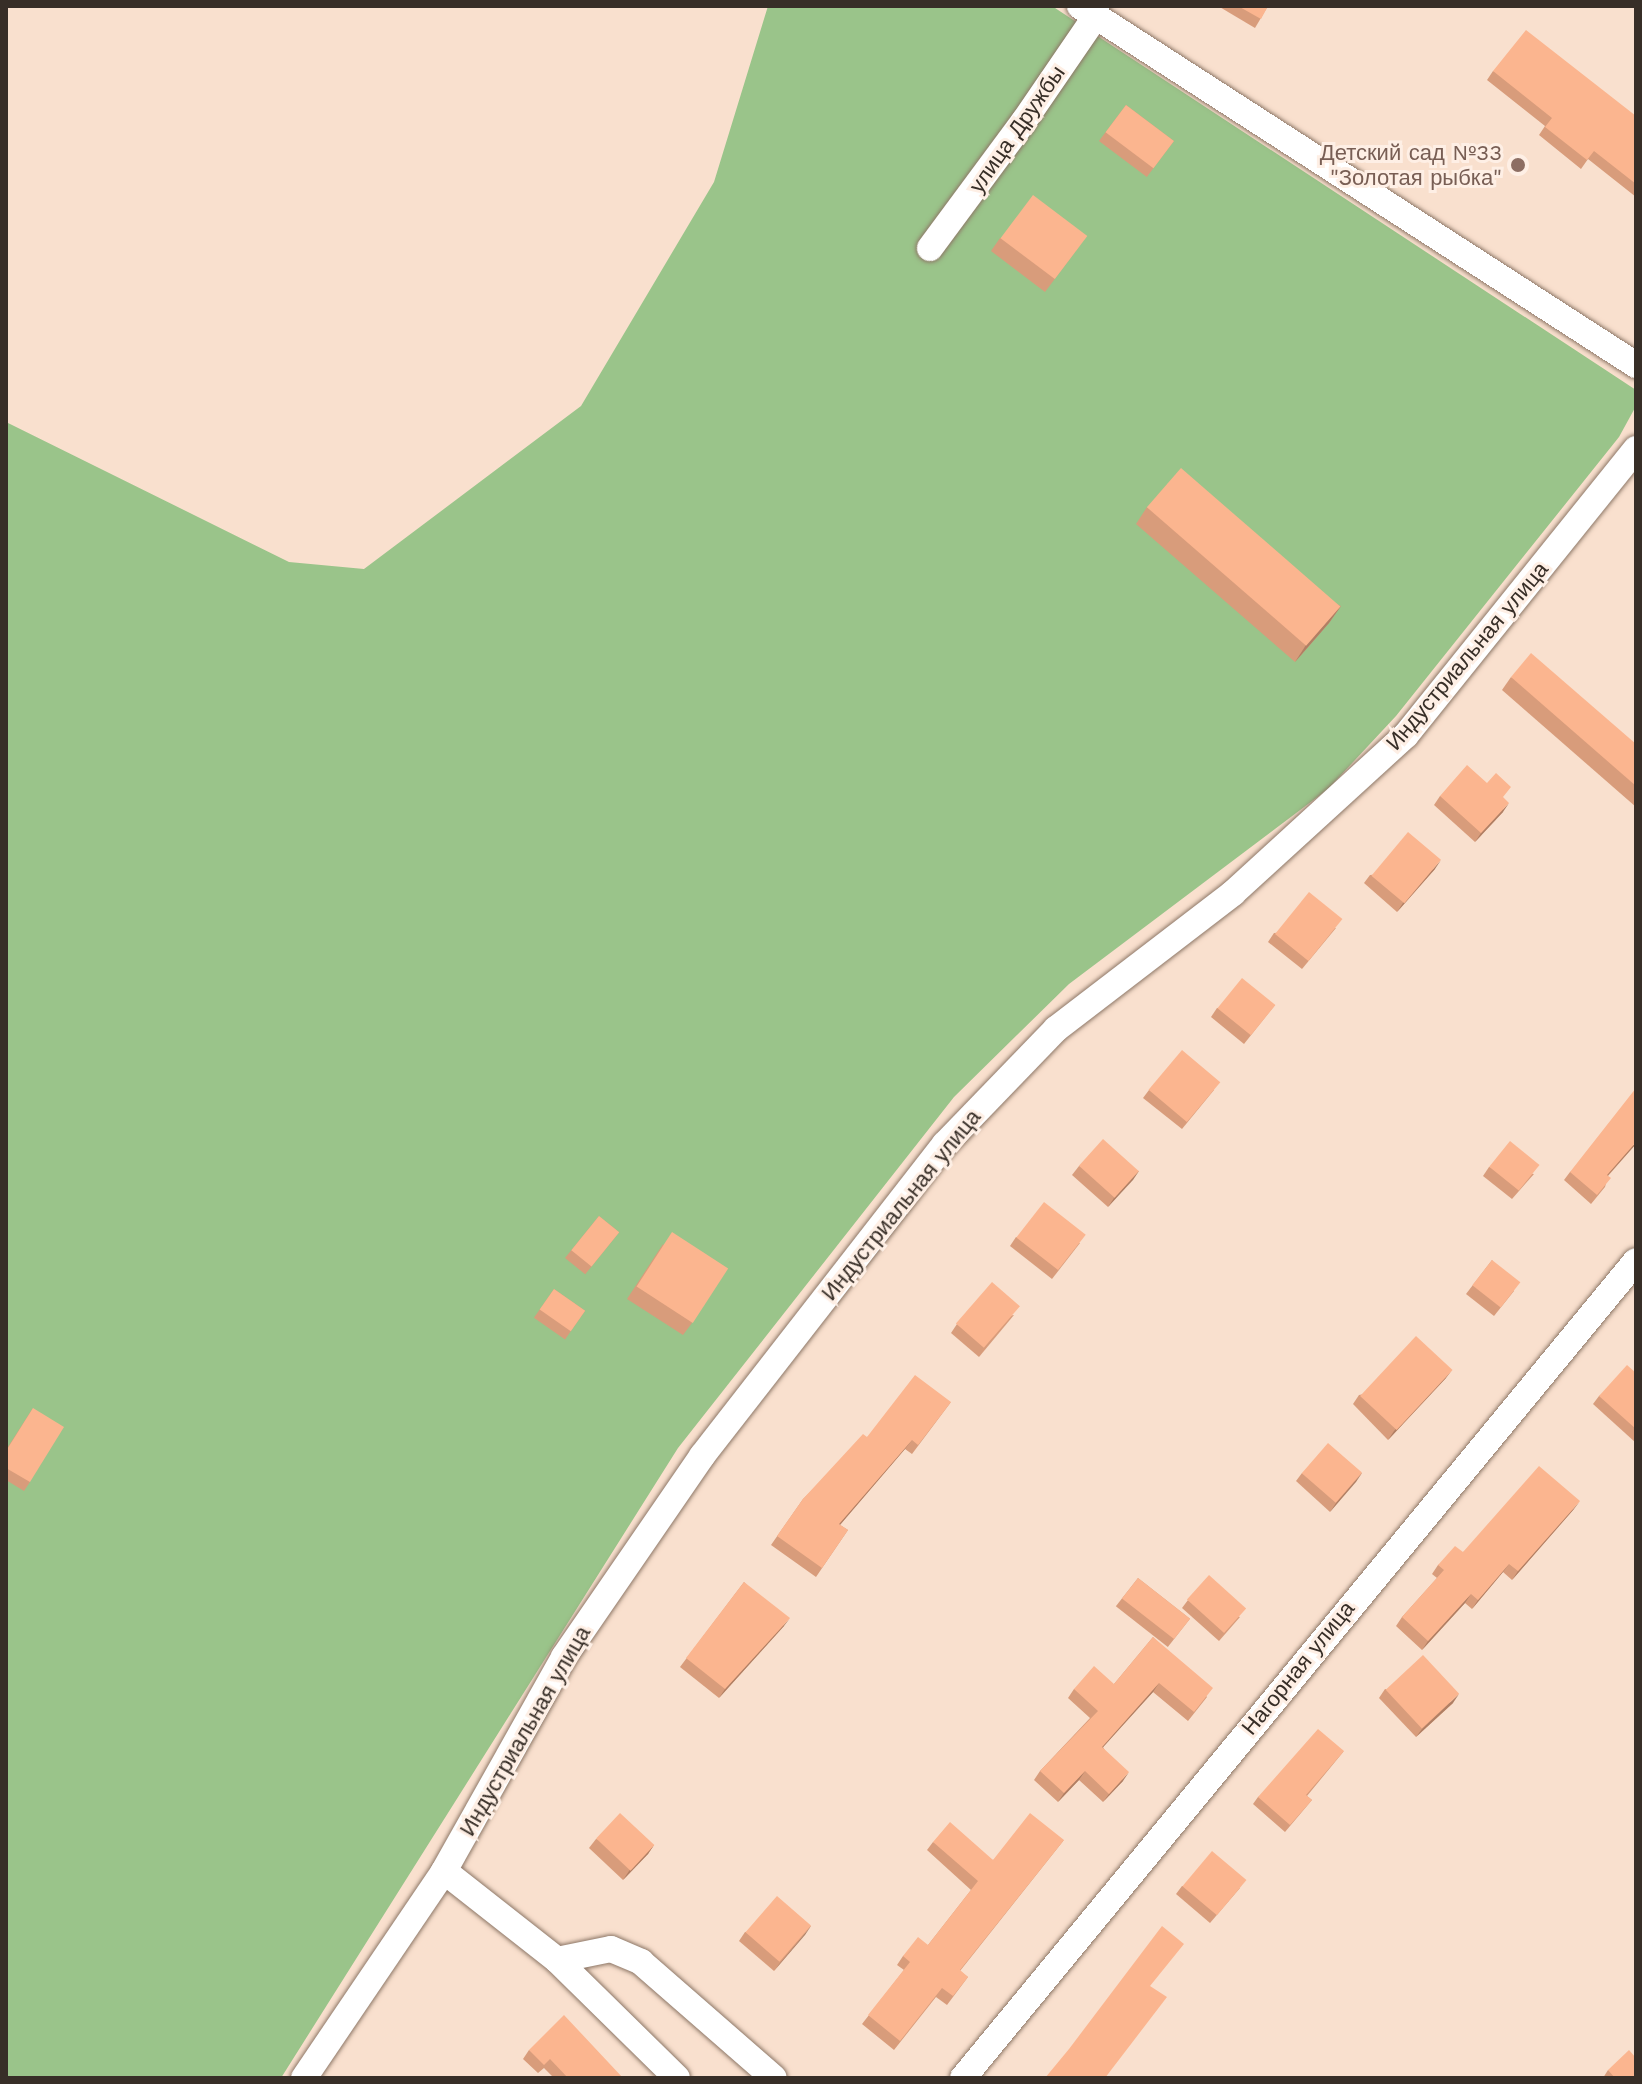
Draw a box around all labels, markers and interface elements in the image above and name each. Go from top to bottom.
street label: улица Дружбы [963,60,1071,198]
place label: Детский сад №33 "Золотая рыбка" [1320,139,1502,190]
marker: Детский сад №33 "Золотая рыбка" [1509,156,1527,174]
street label: Индустриальная улица [1380,556,1554,756]
street label: Индустриальная улица [816,1104,986,1306]
street label: Нагорная улица [1236,1596,1360,1740]
street label: Индустриальная улица [454,1621,596,1841]

